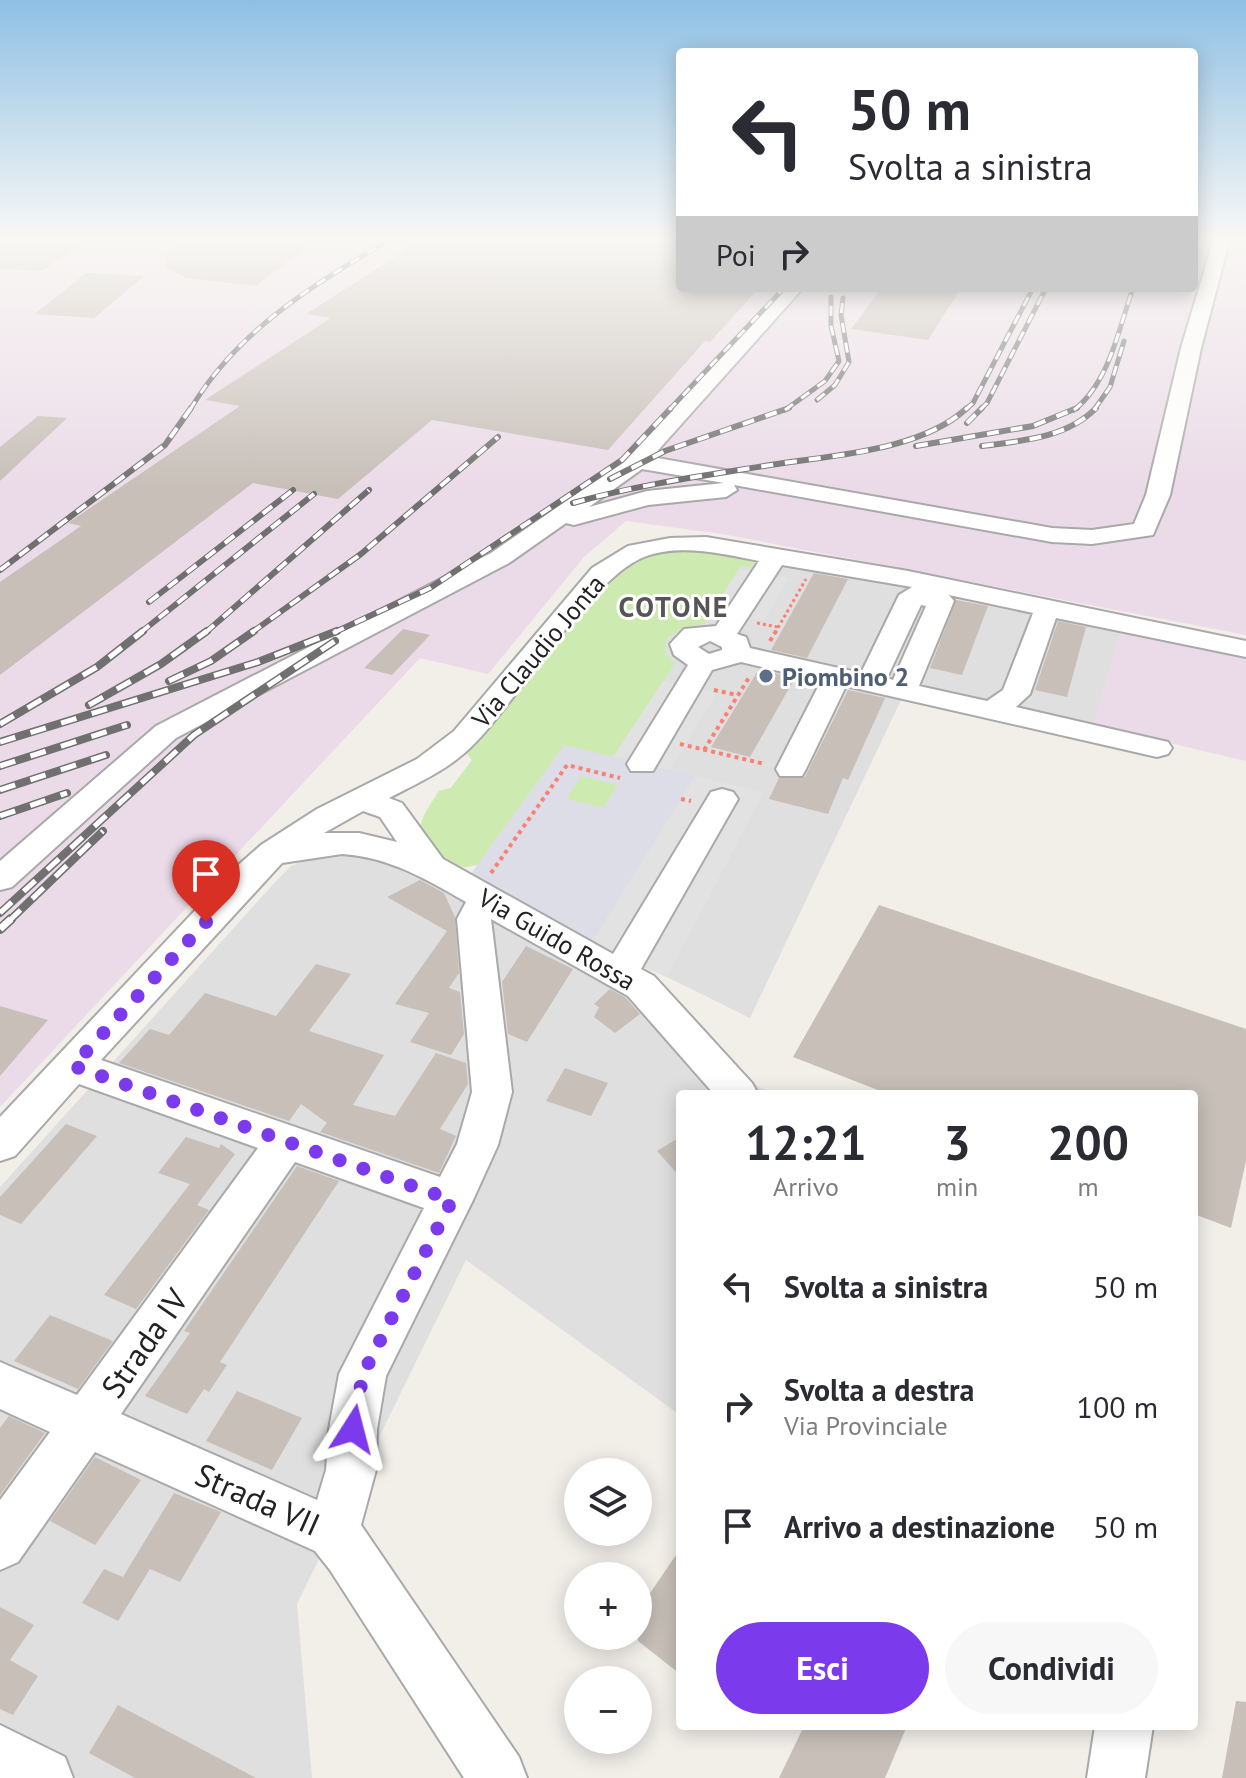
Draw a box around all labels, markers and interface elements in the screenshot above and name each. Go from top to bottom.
text: 50 m [848,73,971,145]
icon: left [716,80,820,184]
text: Svolta a sinistra [848,143,1093,190]
icon: right [772,232,816,276]
text: Poi [716,235,756,274]
street label: Via Claudio Jonta [464,568,612,735]
district label: COTONE [619,588,729,625]
place label: Piombino 2 [782,660,909,693]
marker: Piombino 2 [757,667,775,685]
pin [172,840,240,922]
icon: arrive [184,852,228,896]
street label: Via Guido Rossa [472,880,642,997]
text: 12:21 [745,1111,867,1173]
text: 3 [943,1111,971,1173]
text: 200 [1047,1111,1129,1173]
text: Arrivo [773,1170,839,1203]
text: min [936,1170,978,1203]
text: m [1078,1170,1099,1203]
icon: left [716,1264,760,1308]
text: Svolta a sinistra [784,1267,988,1306]
text: 50 m [1093,1267,1158,1306]
street label: Strada IV [91,1280,197,1406]
text: Svolta a destra [784,1370,974,1409]
icon: right [716,1384,760,1428]
position arrow [311,1387,395,1471]
text: 100 m [1077,1387,1158,1426]
text: Via Provinciale [784,1409,948,1442]
street label: Strada VII [189,1453,327,1545]
map controls [564,1458,652,1754]
button: layers [564,1458,652,1546]
icon: arrive [716,1504,760,1548]
text: Arrivo a destinazione [784,1507,1055,1546]
text: 50 m [1093,1507,1158,1546]
button: + [564,1562,652,1650]
button: Esci [716,1622,929,1714]
button: Condividi [945,1622,1158,1714]
button: − [564,1666,652,1754]

